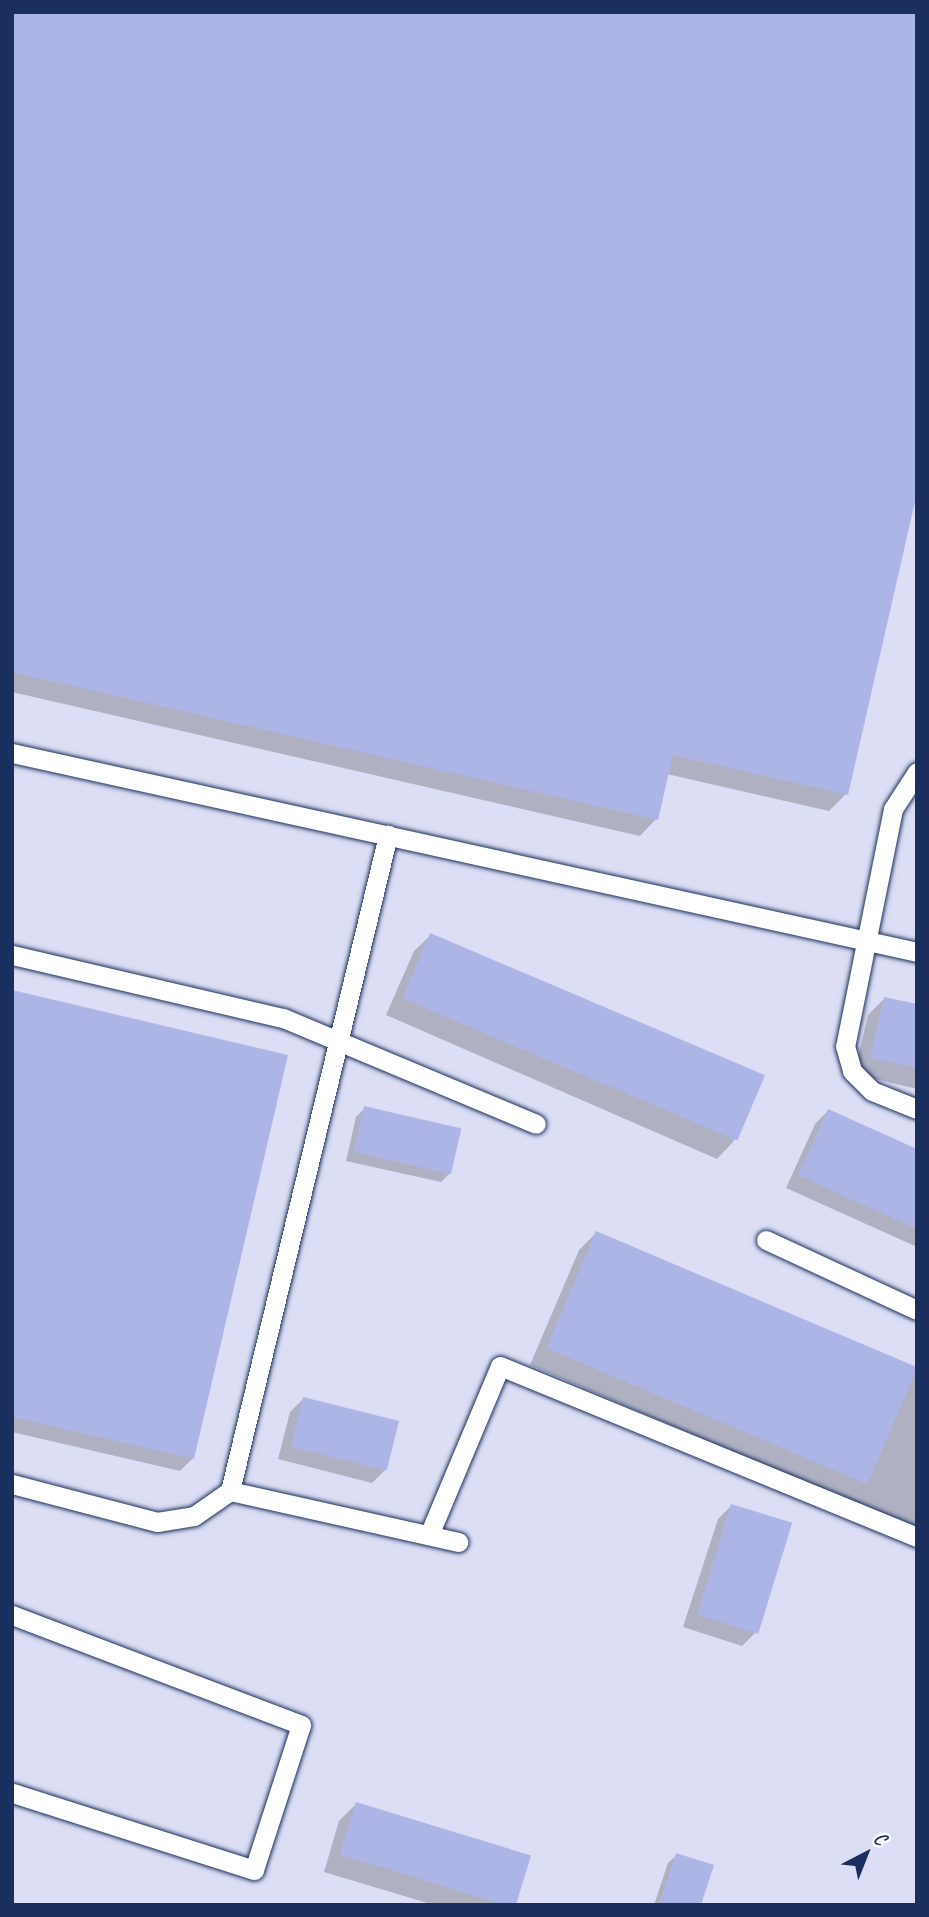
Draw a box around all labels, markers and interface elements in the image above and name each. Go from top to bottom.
north arrow [831,1819,901,1889]
text: С [869,1826,892,1850]

